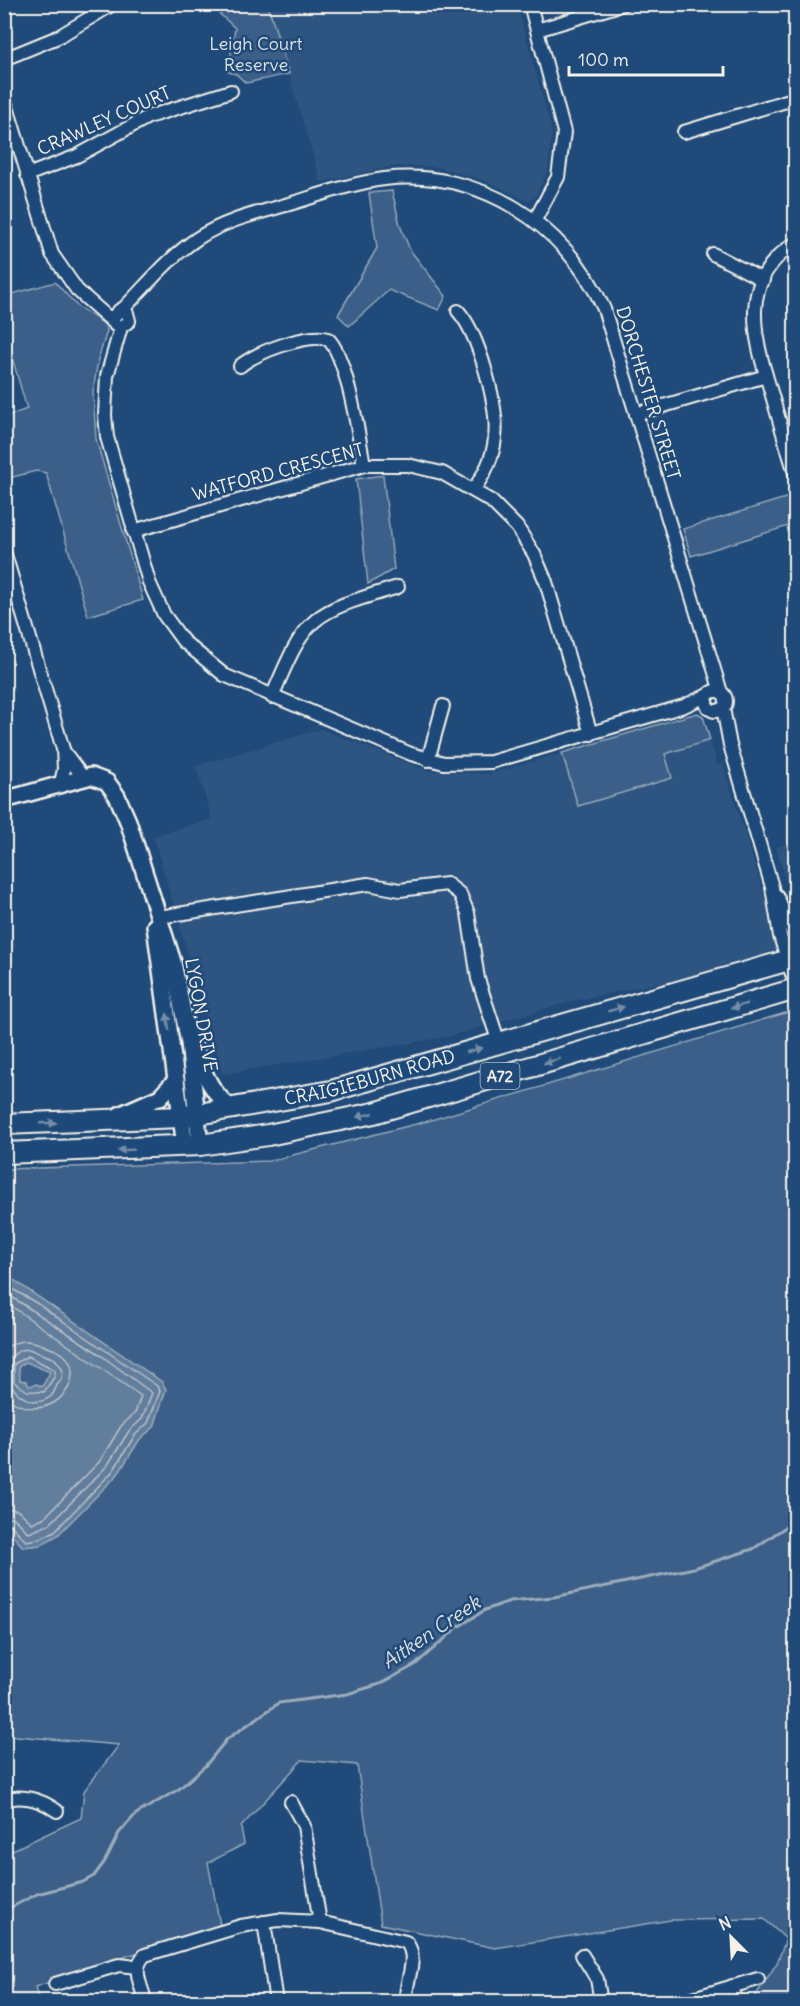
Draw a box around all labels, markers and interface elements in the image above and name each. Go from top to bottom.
park label: Leigh Court Reserve [209,32,303,76]
scale bar [569,39,724,77]
text: 100 m [578,48,629,71]
street label: CRAWLEY COURT [34,81,174,160]
street label: DORCHESTER STREET [611,303,686,482]
street label: WATFORD CRESCENT [190,438,366,505]
street label: LYGON DRIVE [180,956,223,1074]
one-way arrow [730,1001,748,1011]
one-way arrow [607,1004,625,1013]
one-way arrow [164,1013,173,1032]
street label: CRAIGIEBURN ROAD [282,1044,458,1110]
one-way arrow [466,1045,484,1054]
one-way arrow [543,1057,561,1066]
road number: A72 [480,1063,520,1089]
one-way arrow [355,1111,374,1120]
one-way arrow [38,1118,57,1128]
one-way arrow [117,1145,136,1154]
water label: Aitken Creek [377,1588,486,1674]
north arrow [701,1907,761,1967]
text: N [716,1912,734,1935]

